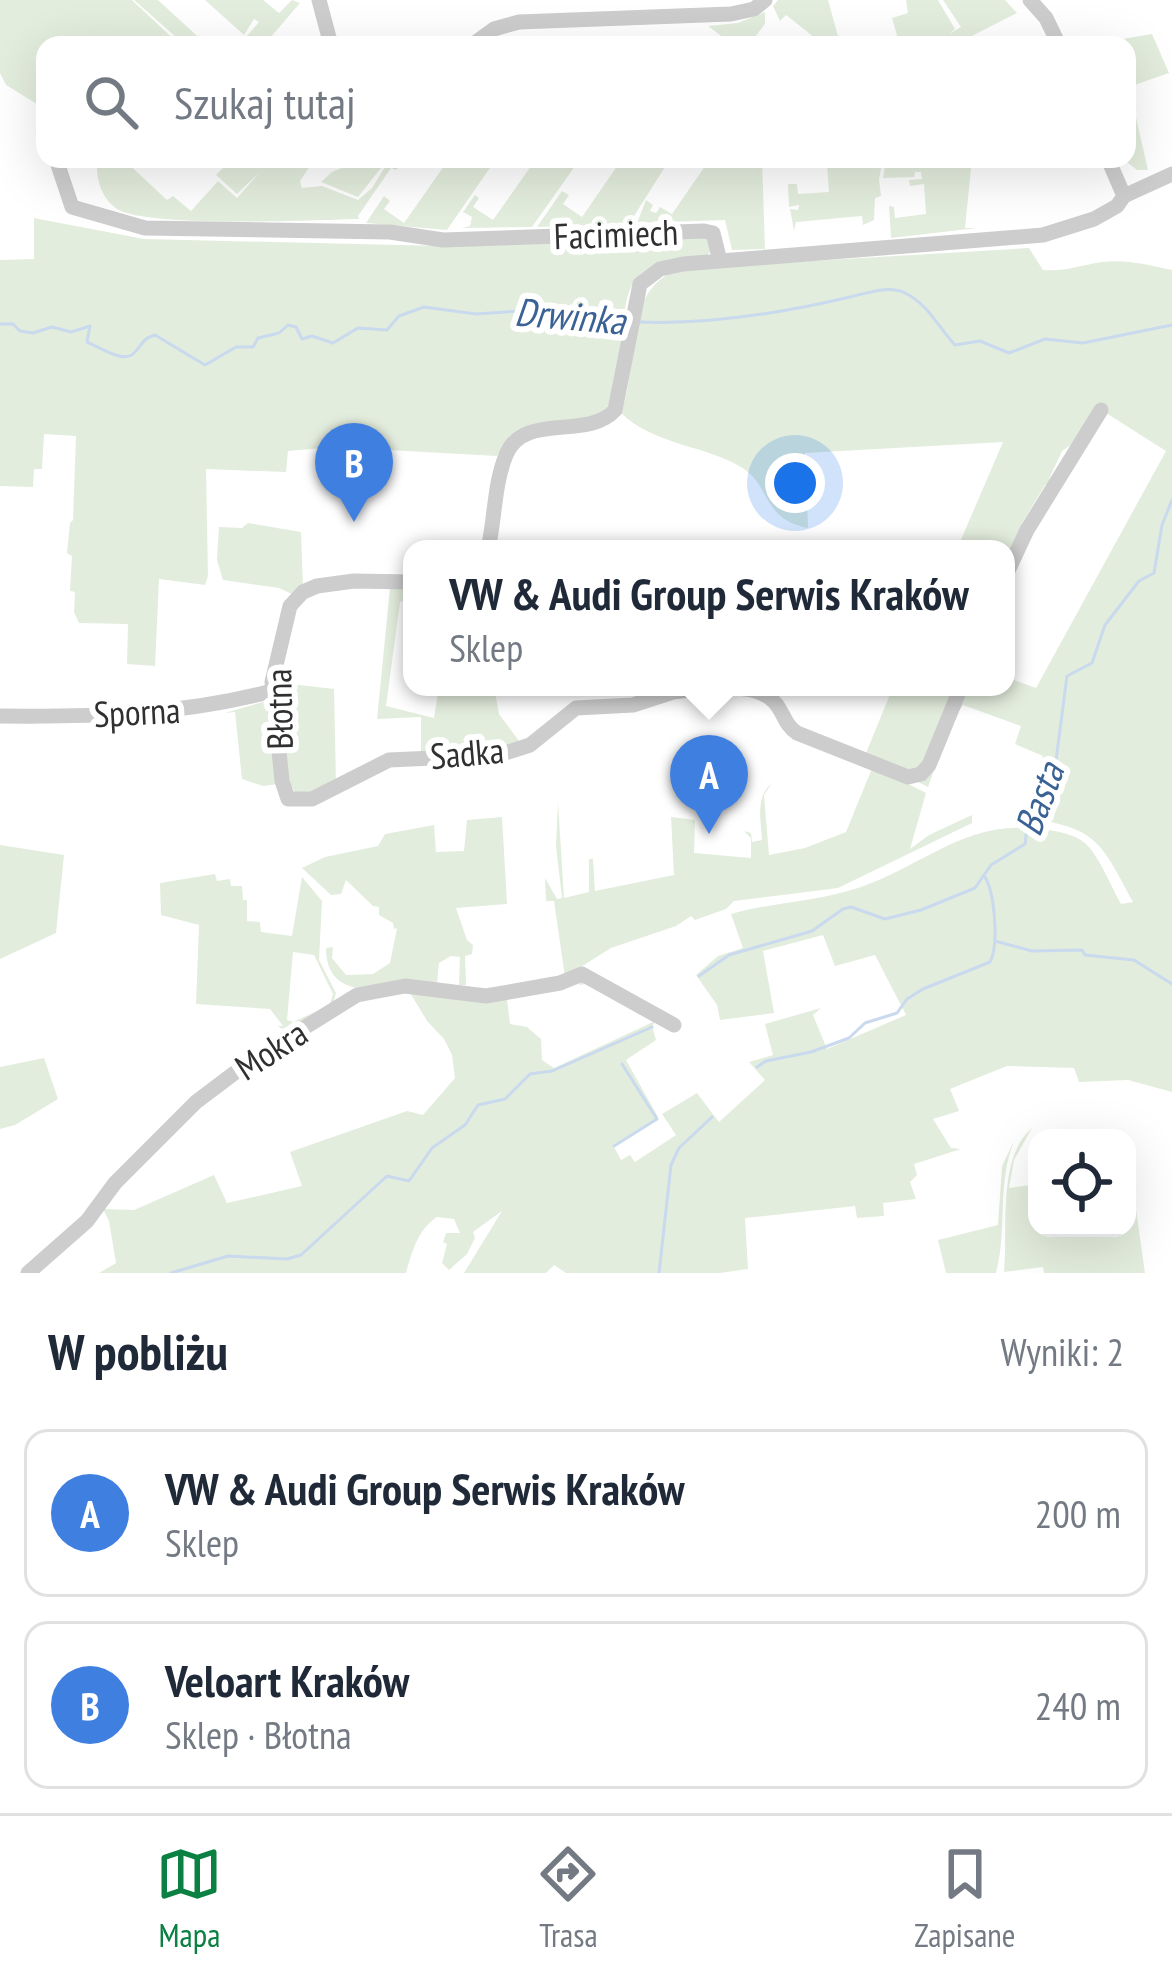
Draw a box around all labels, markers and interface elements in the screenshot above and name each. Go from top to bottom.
search box [36,36,1136,168]
icon: search [78,69,144,135]
text: Szukaj tutaj [174,73,356,131]
street label: Facimiech [553,208,679,259]
water label: Drwinka [513,285,630,346]
pin: B [315,423,393,522]
your location [765,453,825,513]
popup [403,540,1015,696]
text: VW & Audi Group Serwis Kraków [449,564,969,622]
text: Sklep [449,622,523,673]
street label: Błotna [254,668,303,750]
street label: Sporna [92,686,181,737]
street label: Sadka [428,726,506,779]
pin: A [670,735,748,834]
water label: Basta [1002,753,1076,842]
street label: Mokra [226,1009,316,1090]
map controls [1028,1129,1136,1237]
button: locate [1028,1129,1136,1237]
text: W pobliżu [48,1318,228,1384]
text: Wyniki: 2 [1001,1326,1124,1377]
text: VW & Audi Group Serwis Kraków [165,1459,685,1517]
text: A [80,1488,100,1539]
text: 200 m [1035,1488,1121,1539]
text: Sklep [165,1517,239,1568]
text: Veloart Kraków [165,1651,409,1709]
text: B [80,1680,100,1731]
text: 240 m [1035,1680,1121,1731]
text: Sklep · Błotna [165,1709,352,1760]
tab: Mapa [156,1841,222,1956]
tab: Trasa [535,1841,601,1956]
tab: Zapisane [914,1841,1016,1956]

